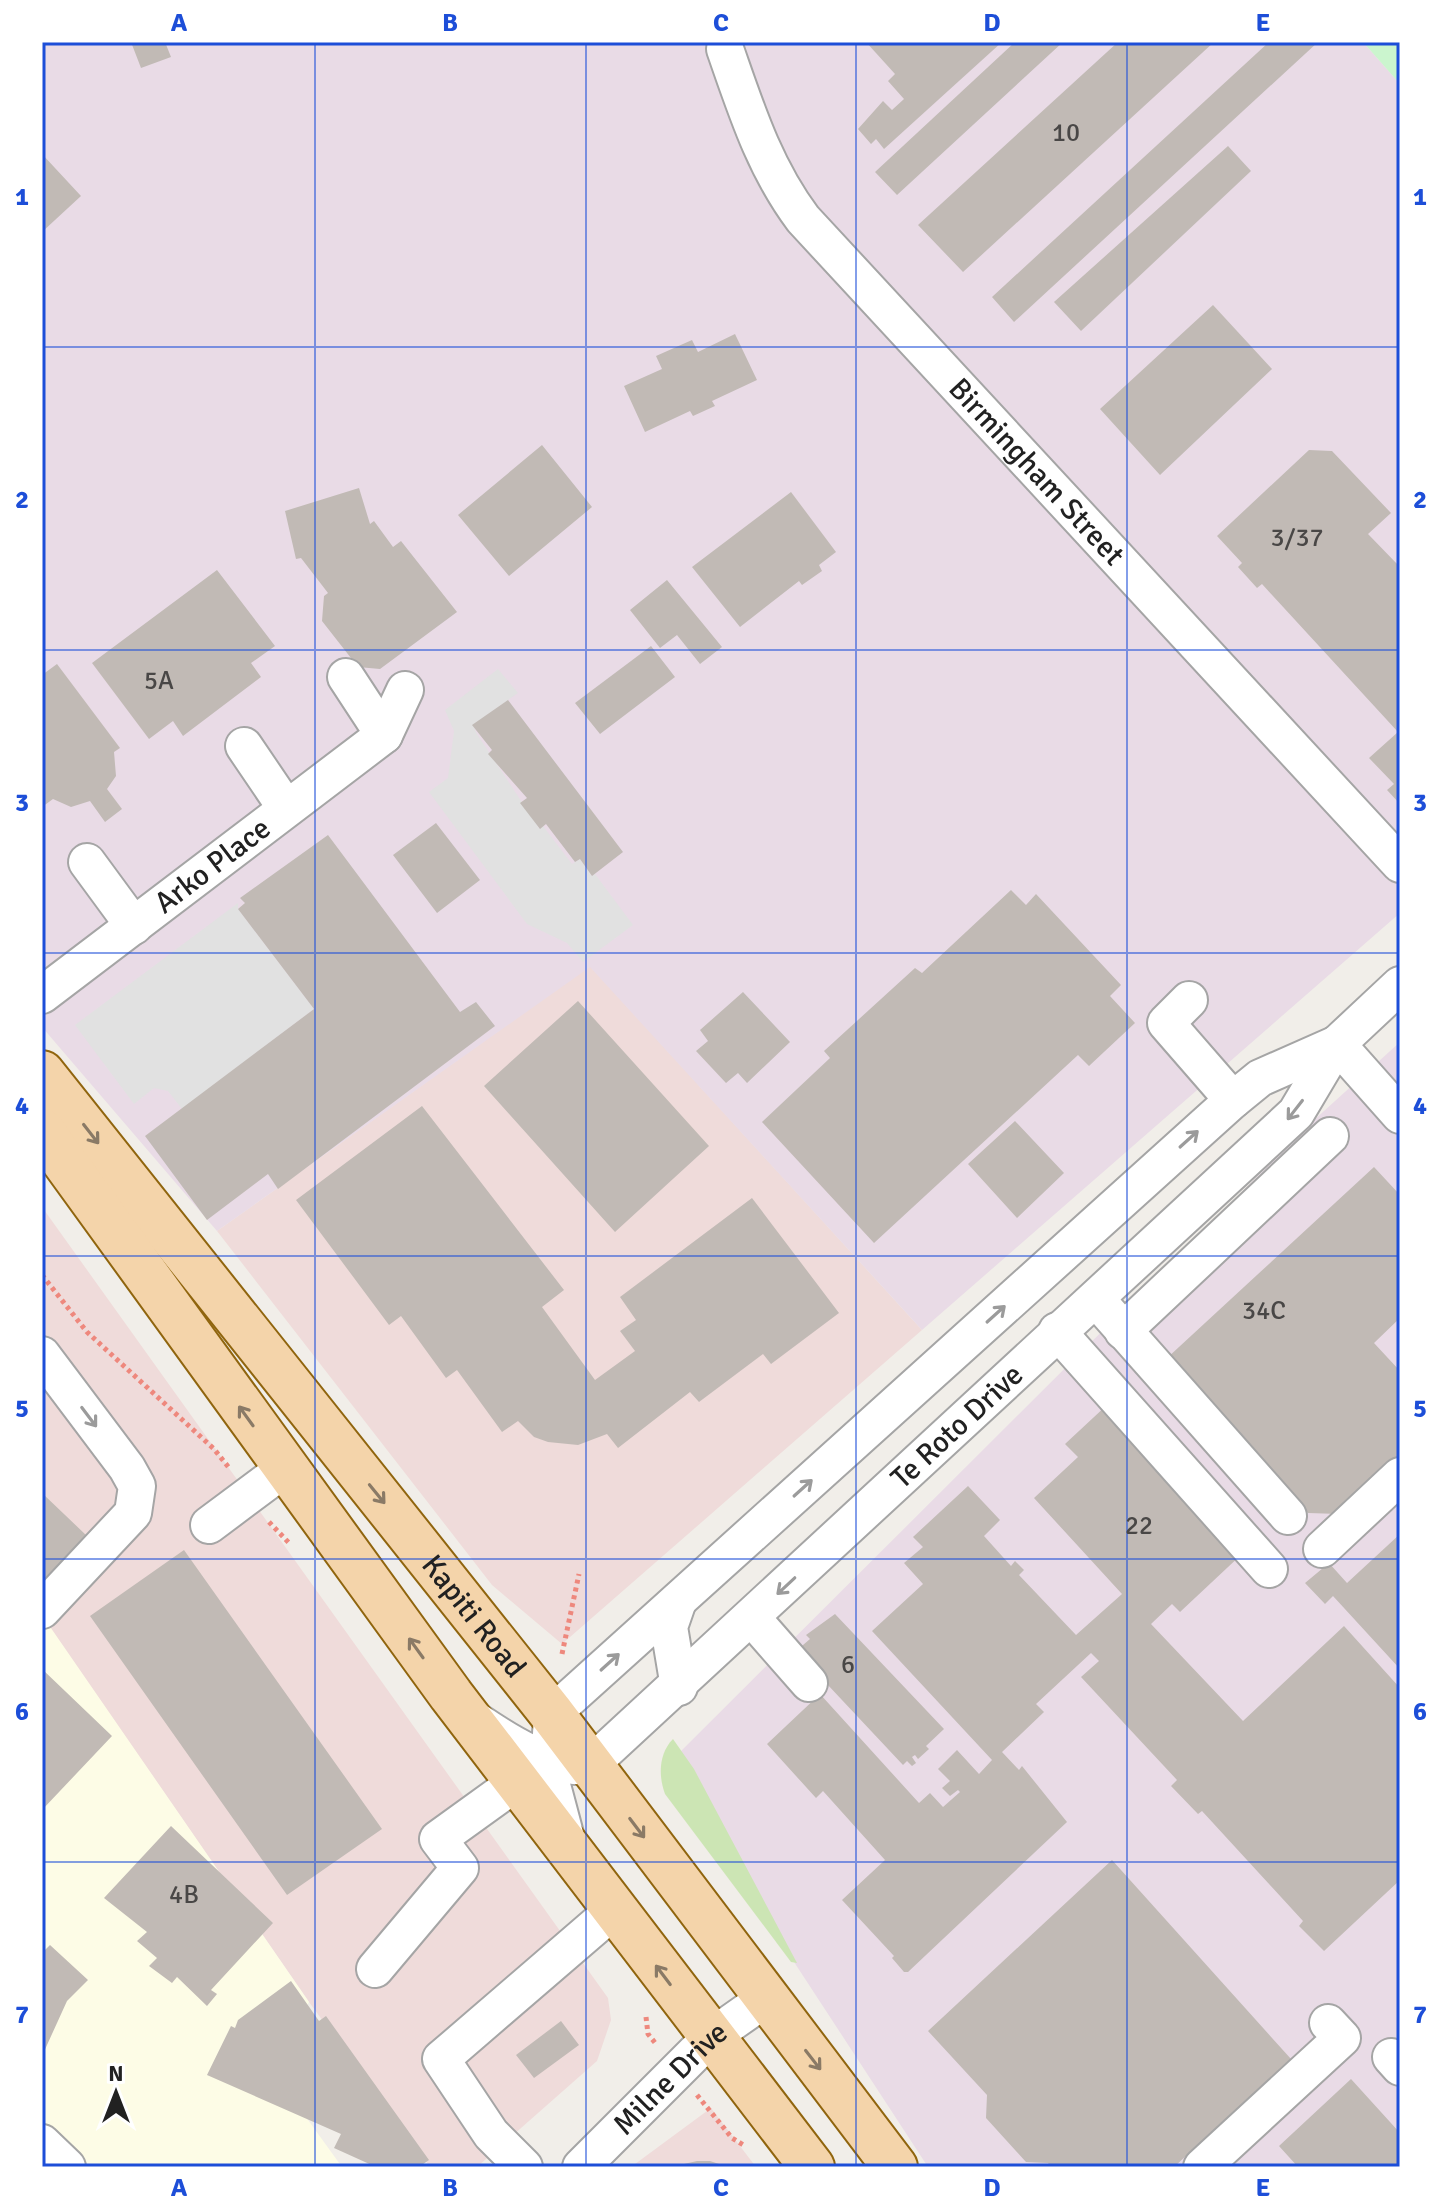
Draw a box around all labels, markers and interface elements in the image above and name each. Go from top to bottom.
text: A [171,7,188,39]
text: B [442,7,458,39]
text: C [713,7,729,39]
text: D [983,7,1001,39]
text: E [1256,7,1270,39]
house number: 10 [1052,117,1080,149]
text: 1 [15,181,29,213]
text: 1 [1413,181,1427,213]
street label: Birmingham Street [941,370,1133,573]
text: 2 [15,484,29,516]
text: 2 [1413,484,1427,516]
house number: 3/37 [1270,522,1324,554]
house number: 5A [144,665,174,697]
text: 3 [15,787,29,819]
text: 3 [1413,787,1427,819]
street label: Arko Place [147,810,278,921]
text: 4 [15,1090,29,1122]
text: 4 [1413,1090,1427,1122]
one-way arrow [1287,1099,1304,1120]
one-way arrow [82,1123,99,1144]
one-way arrow [1179,1131,1199,1149]
house number: 34C [1242,1295,1286,1327]
one-way arrow [986,1304,1006,1323]
street label: Te Roto Drive [883,1356,1031,1496]
text: 5 [15,1393,29,1425]
text: 5 [1413,1393,1427,1425]
one-way arrow [238,1405,254,1427]
one-way arrow [81,1406,98,1427]
one-way arrow [793,1479,813,1497]
one-way arrow [368,1483,385,1504]
house number: 22 [1125,1510,1153,1542]
street label: Kapiti Road [414,1547,534,1685]
one-way arrow [776,1576,796,1595]
one-way arrow [408,1638,425,1659]
house number: 6 [841,1649,855,1681]
one-way arrow [600,1654,620,1672]
text: 6 [15,1696,29,1728]
text: 6 [1413,1696,1427,1728]
one-way arrow [628,1817,645,1839]
house number: 4B [169,1879,199,1911]
one-way arrow [655,1965,672,1986]
text: 7 [15,1999,29,2031]
text: 7 [1413,1999,1427,2031]
street label: Milne Drive [605,2013,734,2143]
one-way arrow [804,2049,821,2071]
north arrow [76,2053,156,2133]
text: N [108,2060,124,2087]
text: A [171,2172,188,2204]
text: B [442,2172,458,2204]
text: C [713,2172,729,2204]
text: D [983,2172,1001,2204]
text: E [1256,2172,1270,2204]

